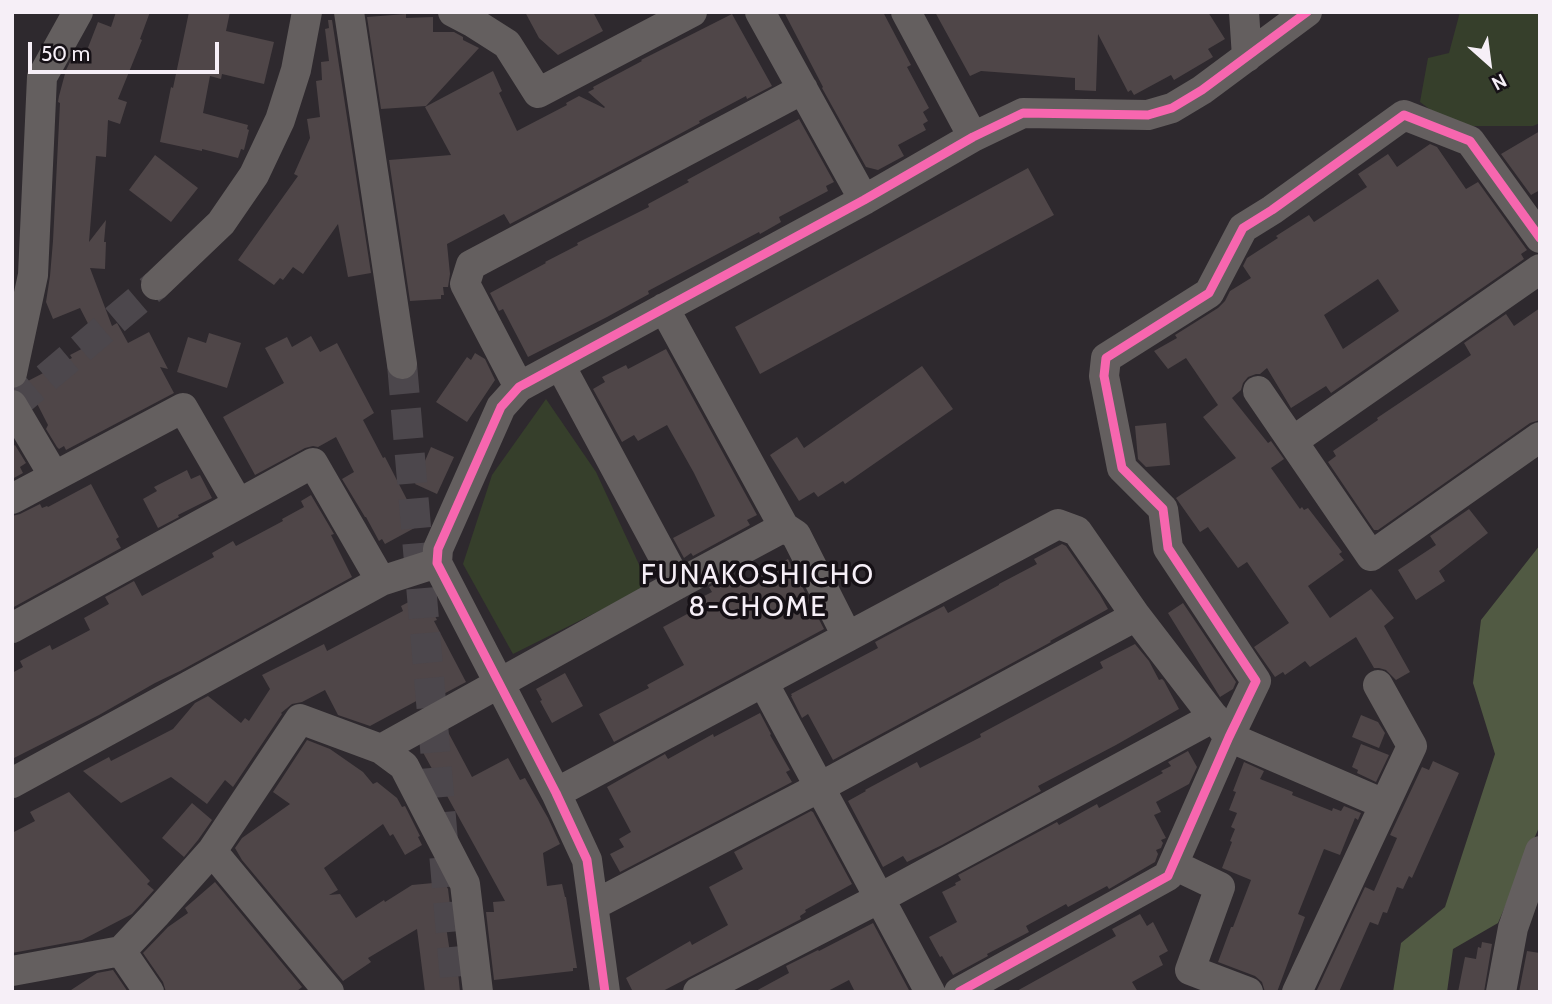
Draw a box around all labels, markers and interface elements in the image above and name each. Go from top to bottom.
scale bar [32,28,222,72]
north arrow [1454,28,1524,98]
text: 50 m [41,41,90,66]
text: N [1488,69,1510,95]
district label: FUNAKOSHICHO 8-CHOME [642,559,874,625]

